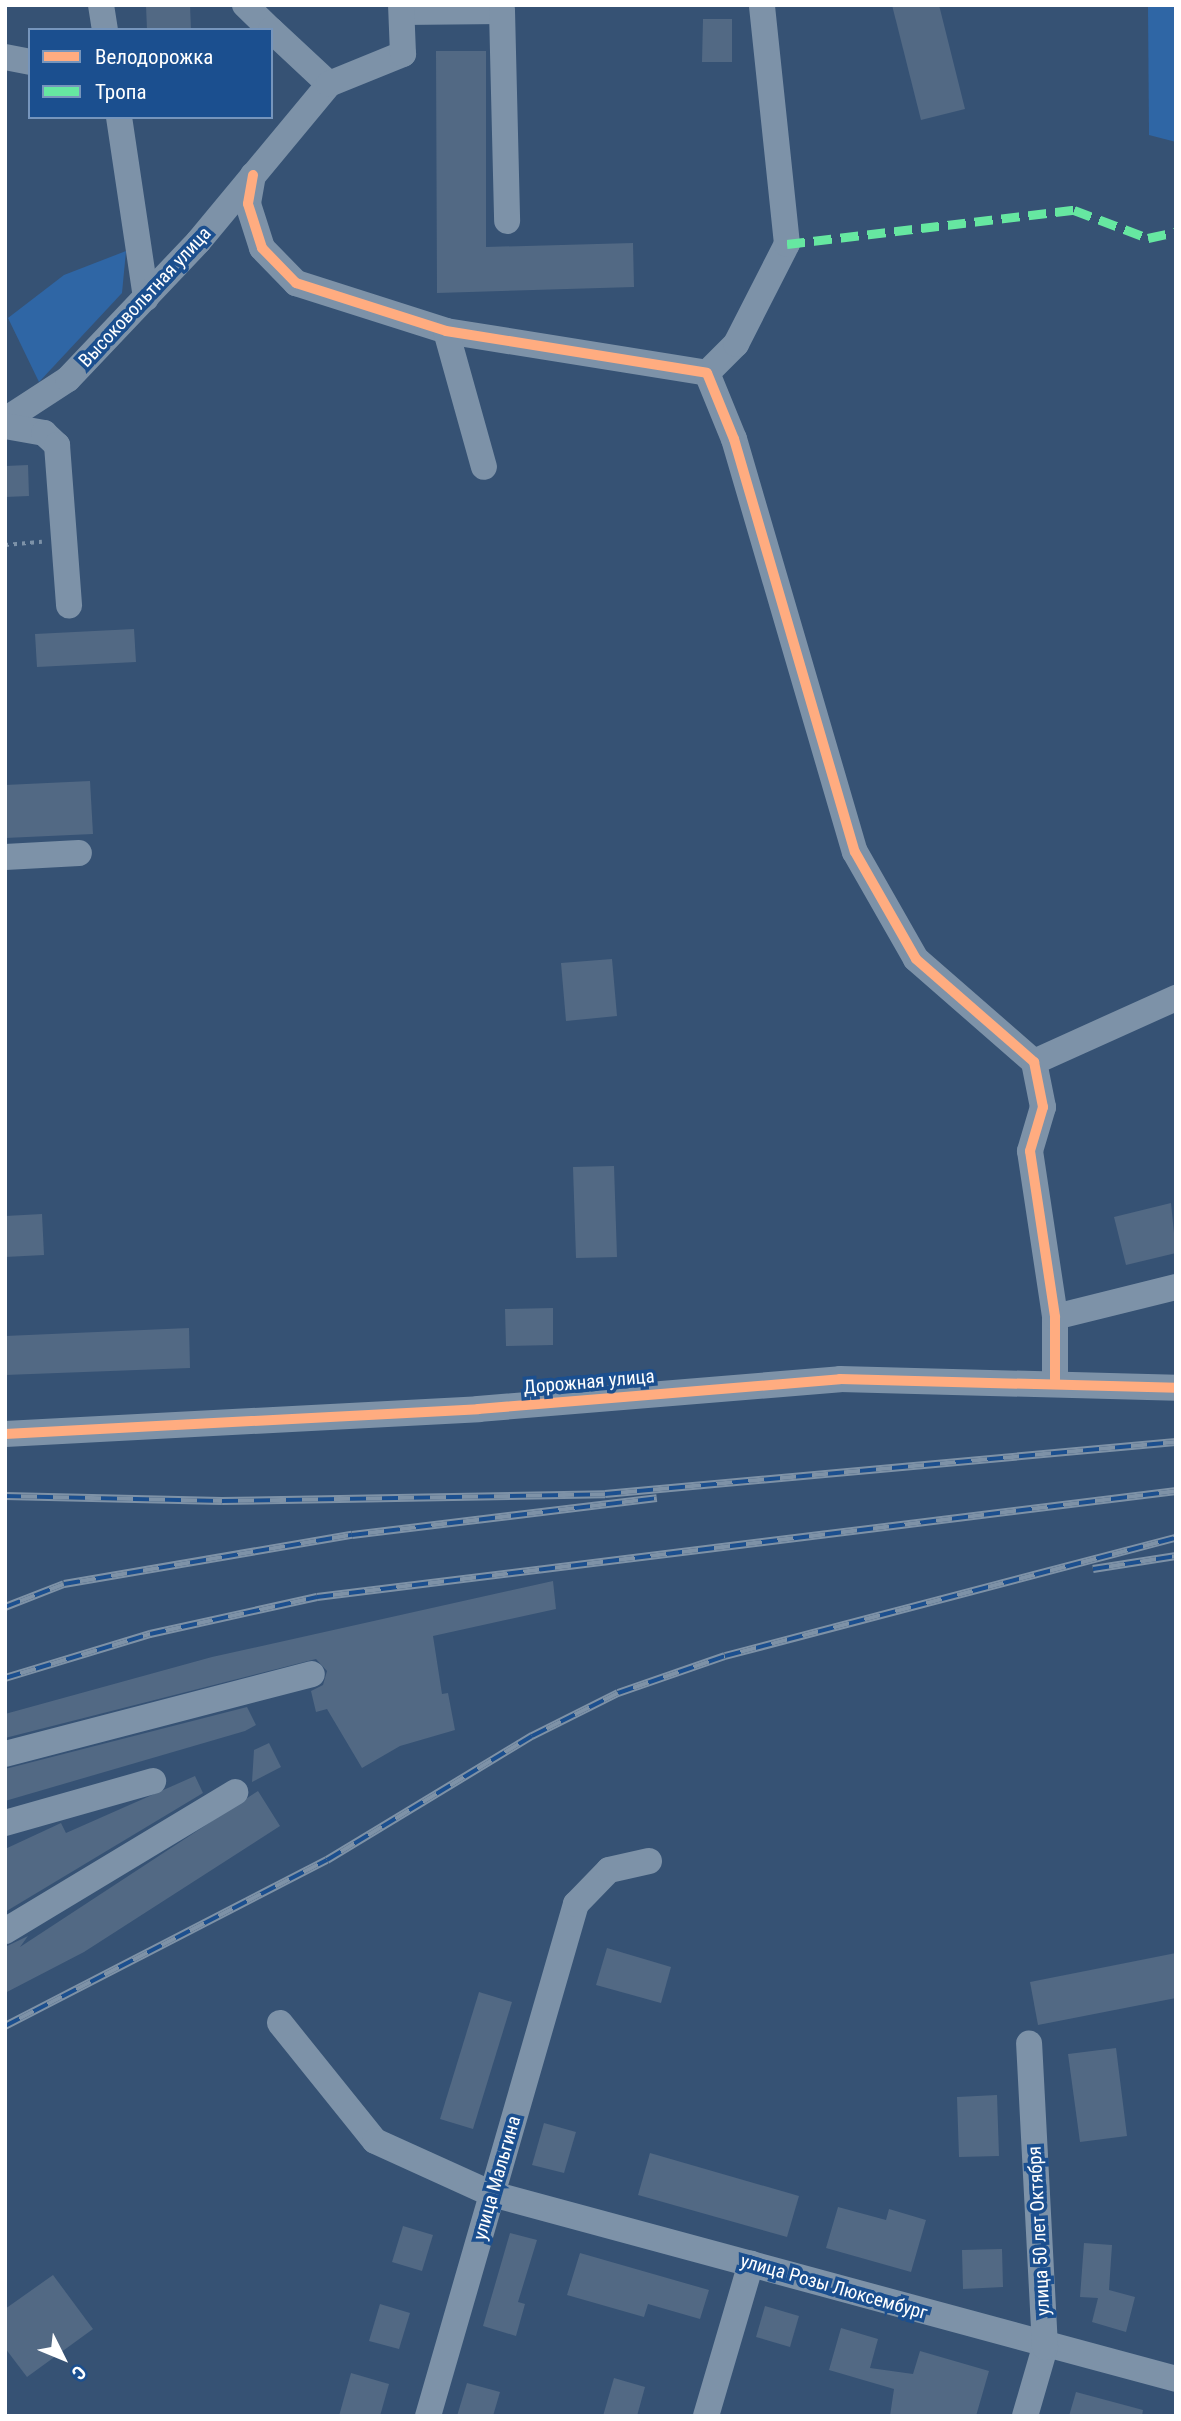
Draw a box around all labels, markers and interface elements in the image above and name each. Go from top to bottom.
legend [28,28,273,119]
text: Велодорожка [95,45,213,69]
text: Тропа [95,80,146,104]
street label: Высоковольтная улица [74,222,216,372]
street label: Дорожная улица [522,1365,656,1399]
street label: улица Мальгина [468,2113,526,2243]
street label: улица 50 лет Октября [1023,2146,1055,2316]
street label: улица Розы Люксембург [738,2249,930,2325]
north arrow [28,2323,98,2393]
text: С [67,2361,91,2384]

